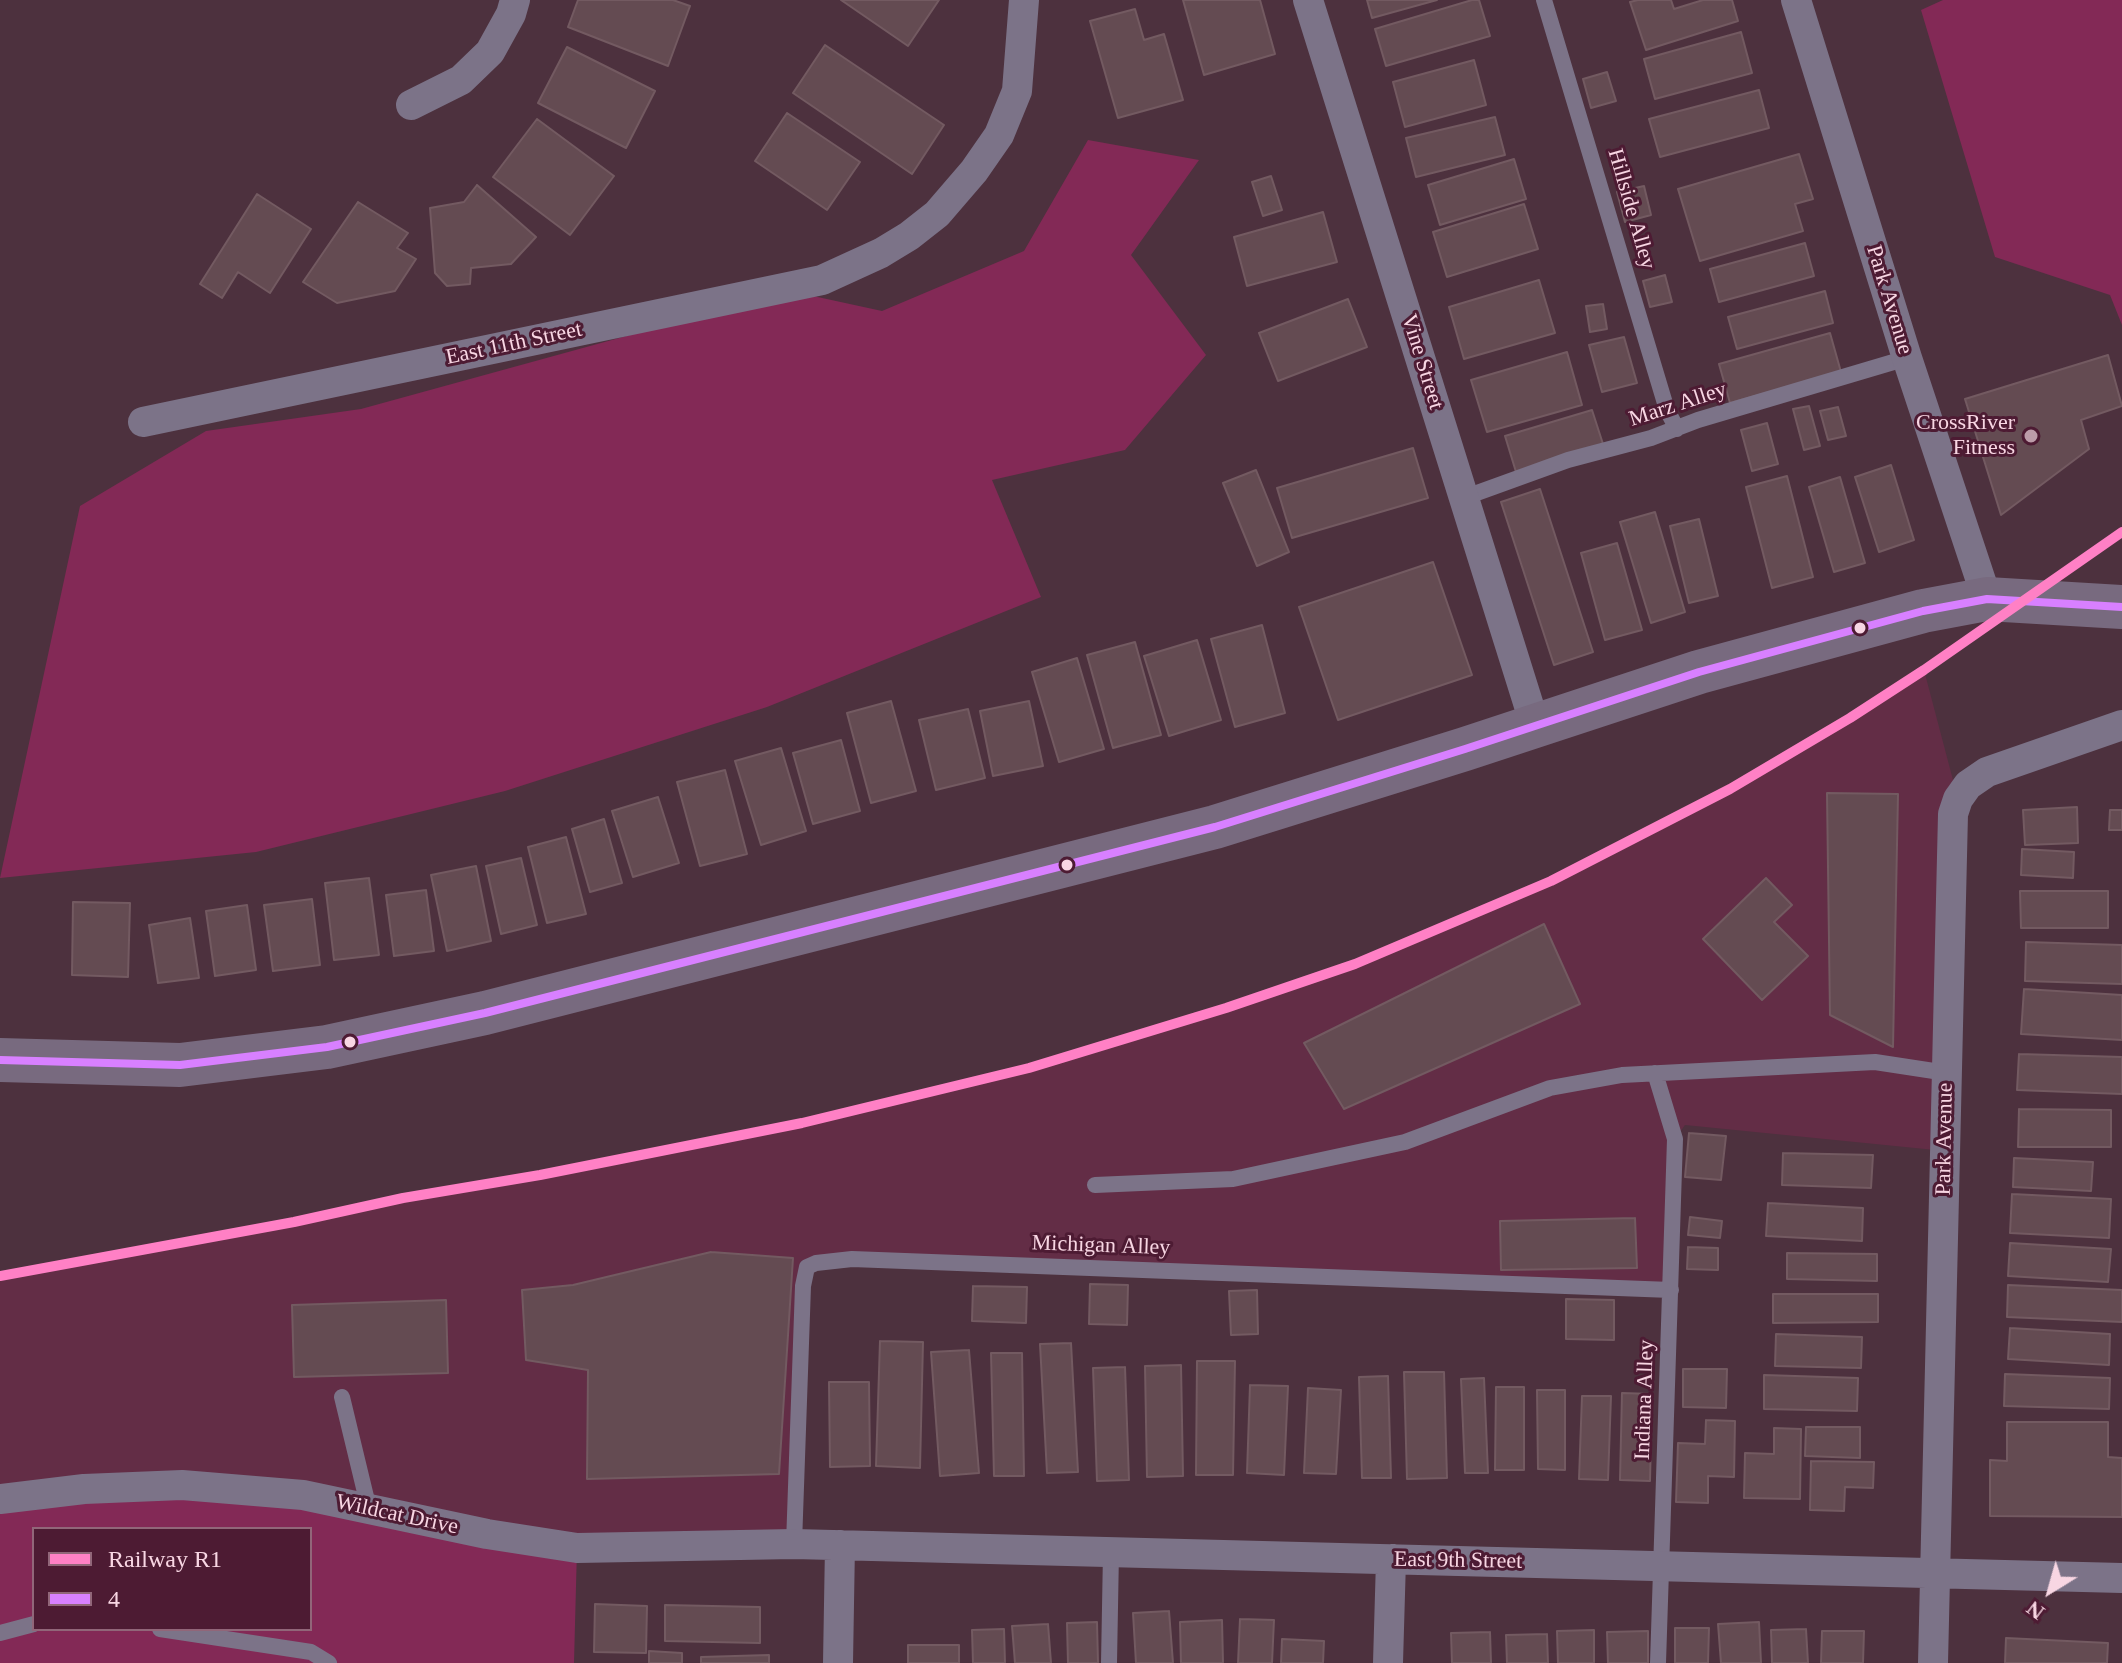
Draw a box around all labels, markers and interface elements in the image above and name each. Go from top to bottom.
street label: Hillside Alley [1601,146,1661,272]
street label: Park Avenue [1860,242,1918,358]
street label: Vine Street [1395,311,1449,413]
street label: East 11th Street [444,317,584,371]
street label: Marz Alley [1626,377,1730,433]
place label: CrossRiver Fitness [1916,410,2015,462]
marker: CrossRiver Fitness [2022,427,2040,445]
unlabelled marker [1852,620,1868,636]
unlabelled marker [1059,857,1075,873]
unlabelled marker [342,1034,358,1050]
street label: Park Avenue [1931,1082,1959,1196]
street label: Michigan Alley [1031,1230,1171,1262]
street label: Indiana Alley [1630,1339,1660,1461]
street label: Wildcat Drive [333,1489,461,1541]
legend [32,1527,312,1631]
text: Railway R1 [108,1546,222,1572]
street label: East 9th Street [1394,1547,1522,1575]
north arrow [2010,1551,2090,1631]
text: 4 [108,1586,120,1612]
text: N [2021,1596,2049,1625]

